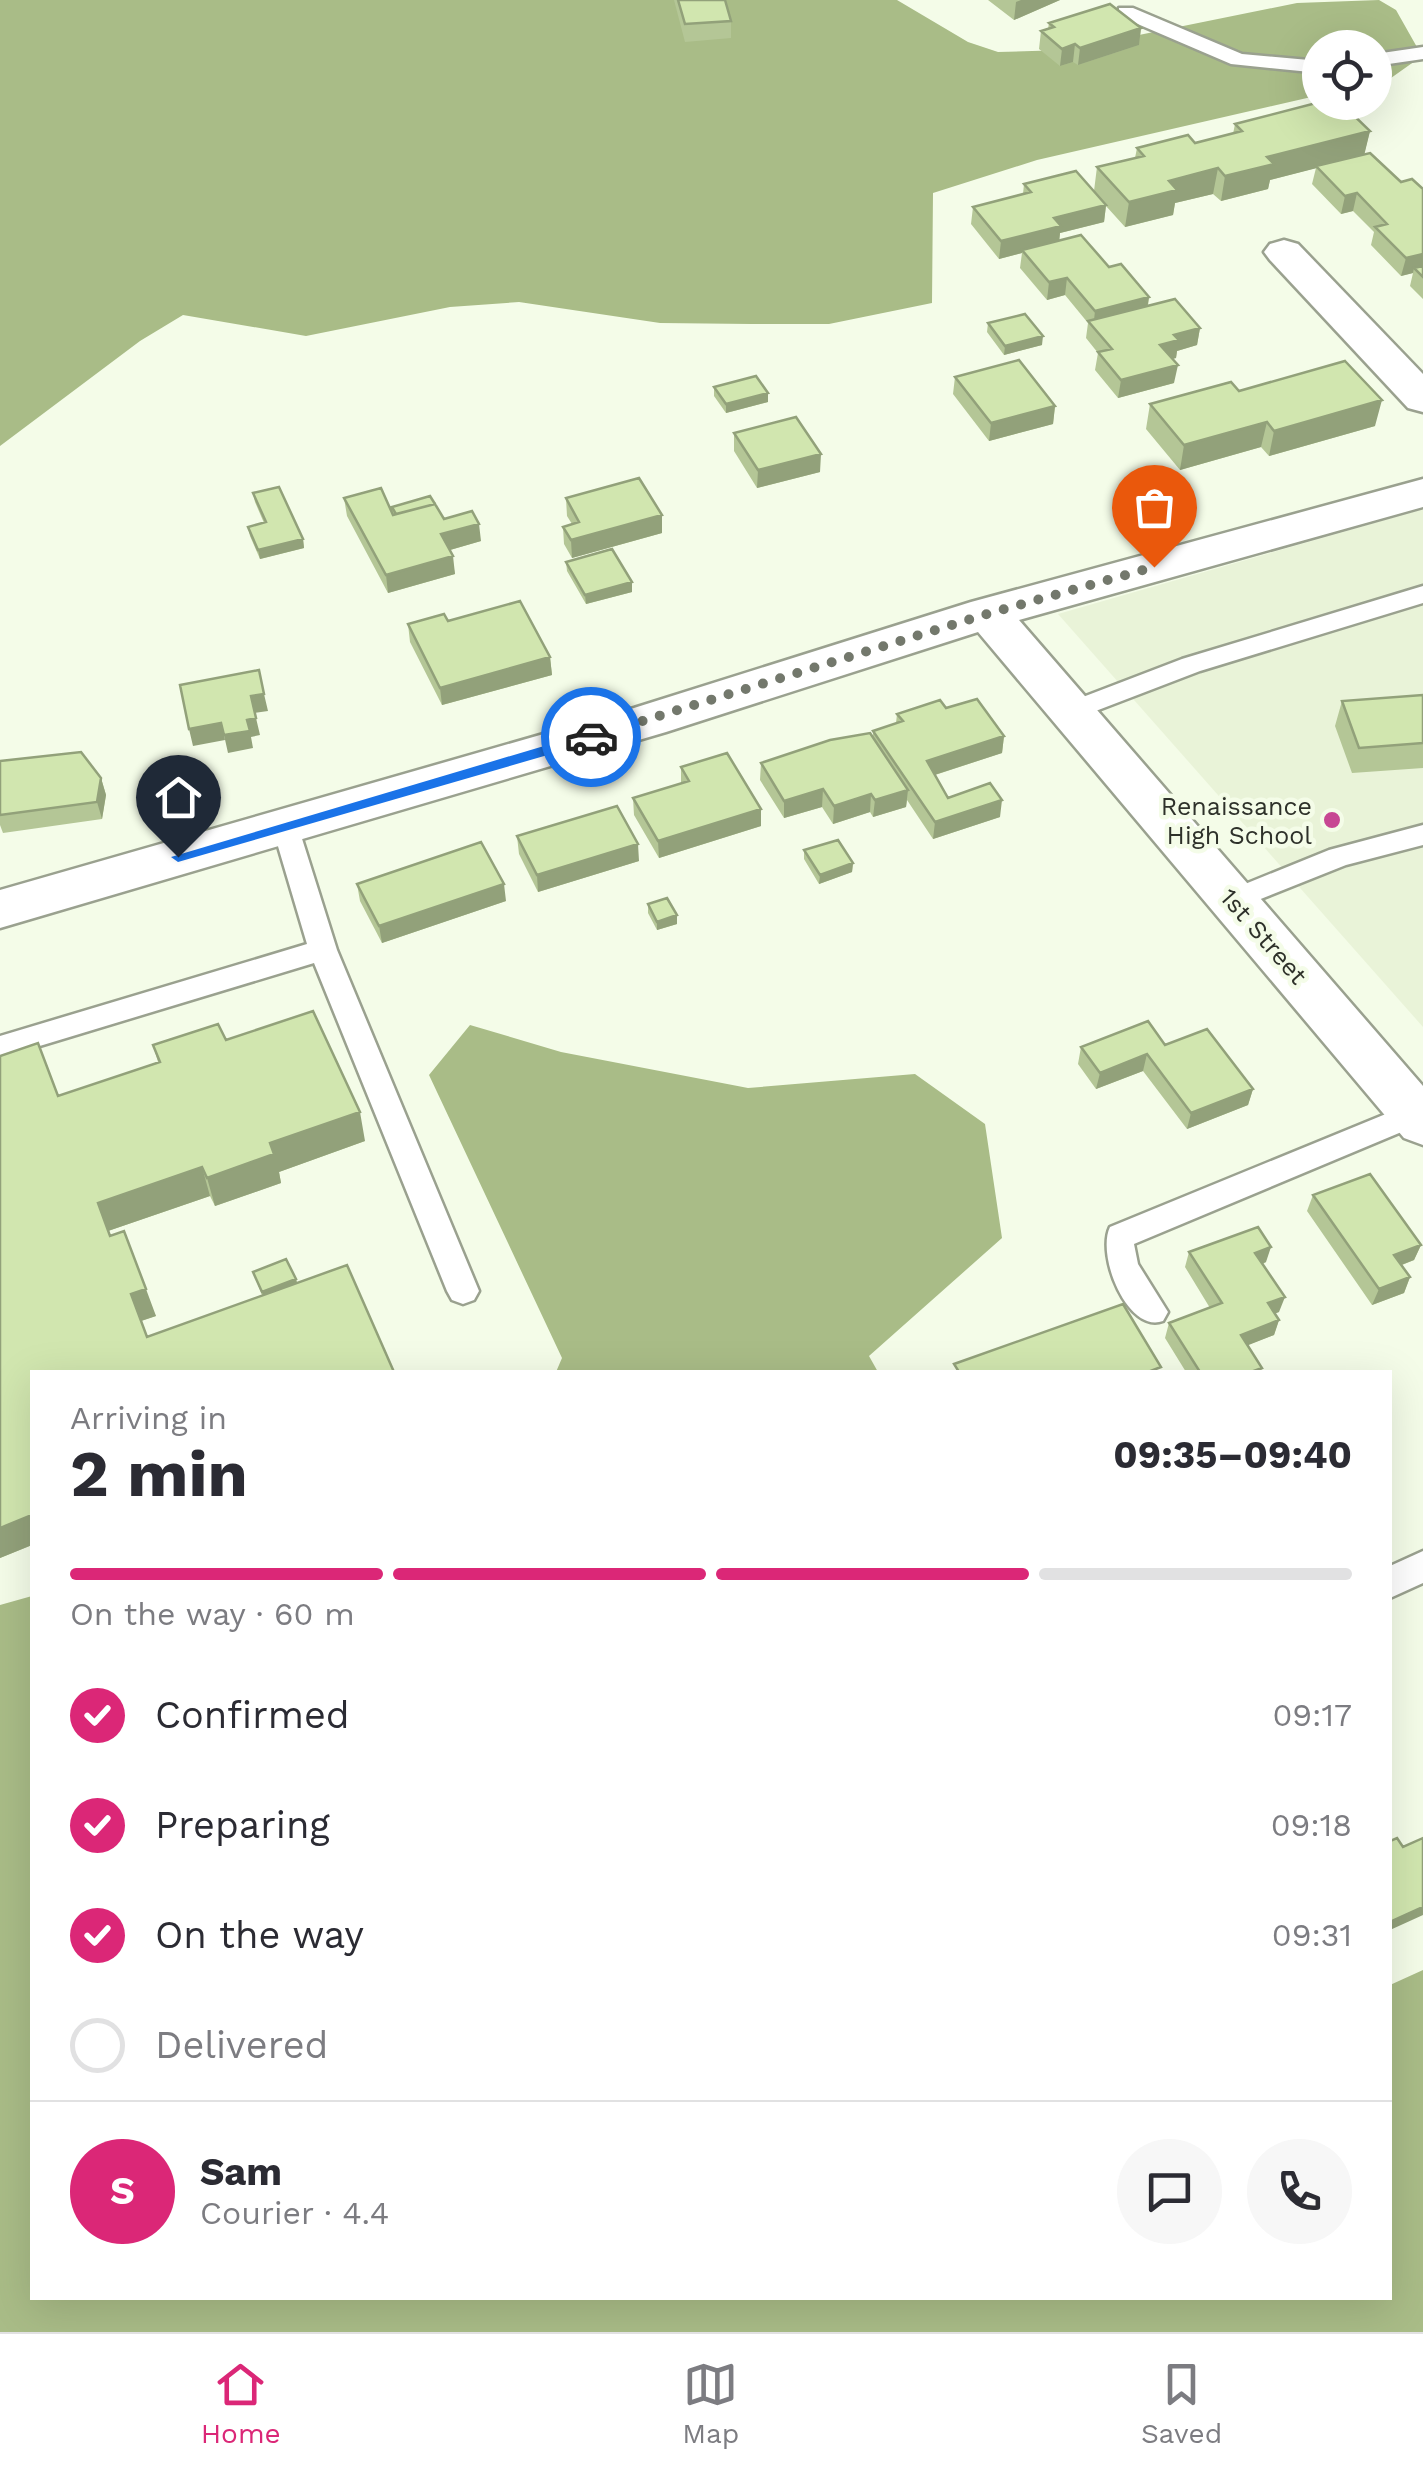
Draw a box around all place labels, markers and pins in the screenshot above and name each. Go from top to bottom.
pin [1112,465,1197,568]
pin [136,755,221,858]
place label: Renaissance High School [1161,792,1312,850]
marker: Renaissance High School [1321,809,1343,831]

